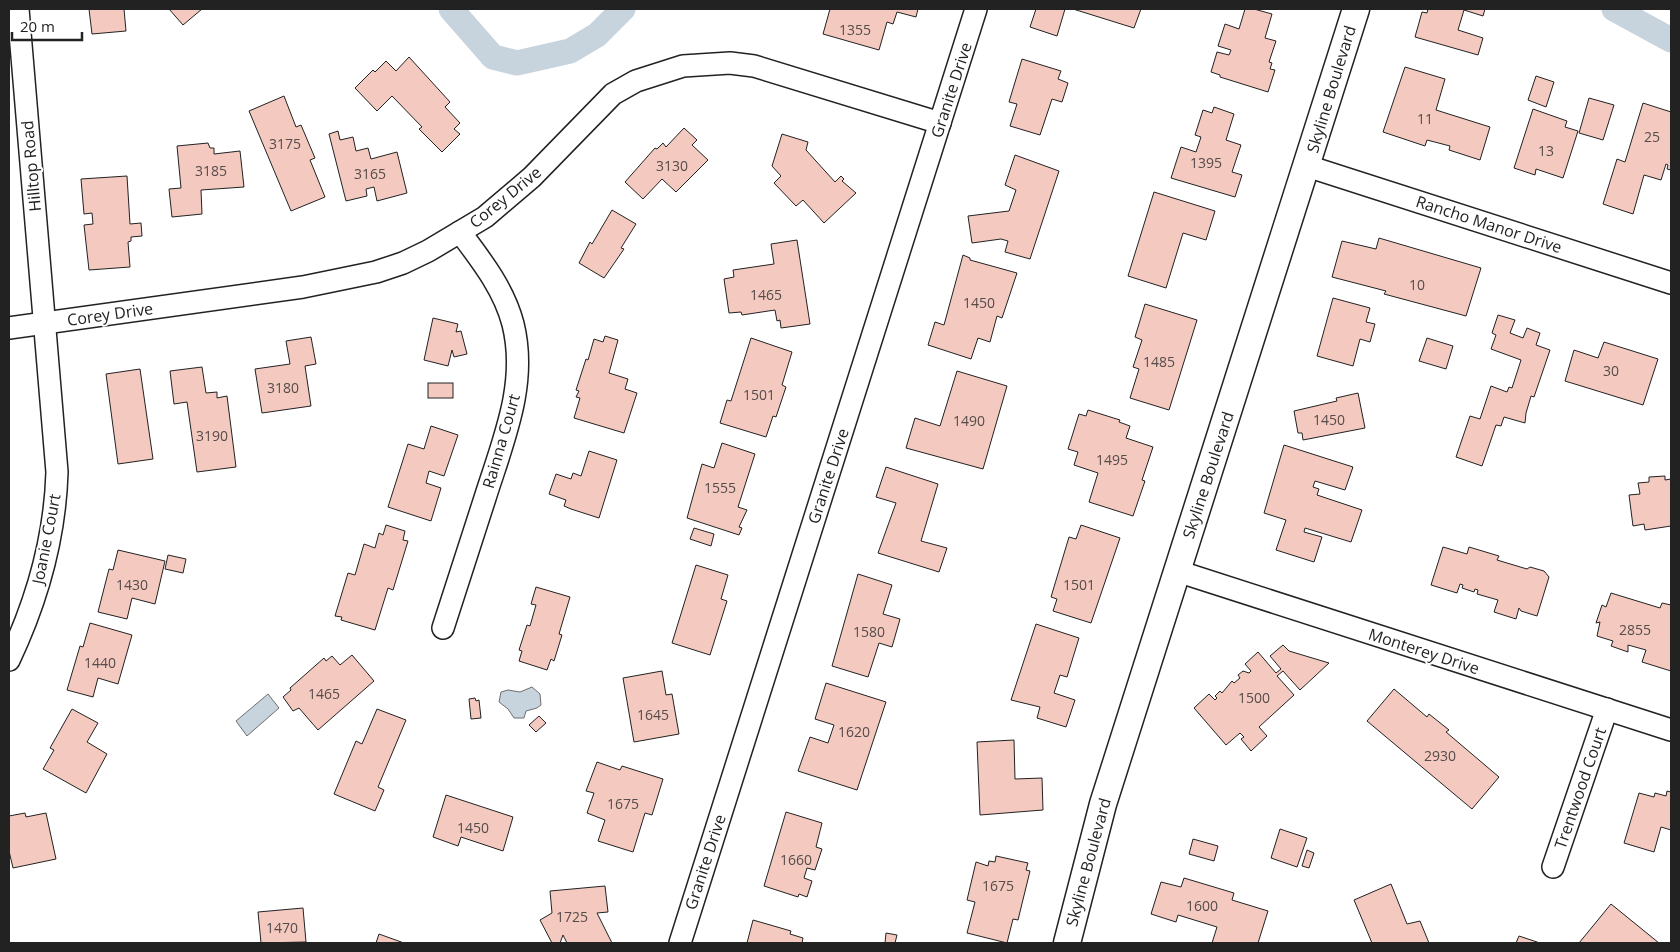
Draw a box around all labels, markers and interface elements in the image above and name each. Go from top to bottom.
scale bar [12,10,82,42]
text: 20 m [20,16,55,36]
house number: 1355 [839,20,871,39]
street label: Skyline Boulevard [1301,23,1361,155]
street label: Granite Drive [925,40,977,140]
house number: 11 [1417,109,1433,128]
street label: Hilltop Road [16,120,46,212]
house number: 25 [1644,127,1660,146]
house number: 3175 [269,134,301,153]
house number: 13 [1538,141,1554,160]
house number: 1395 [1190,153,1222,172]
house number: 3130 [656,156,688,175]
house number: 3185 [195,161,227,180]
street label: Corey Drive [464,161,546,233]
house number: 3165 [354,164,386,183]
street label: Rancho Manor Drive [1413,190,1565,258]
house number: 10 [1409,275,1425,294]
house number: 1465 [750,285,782,304]
house number: 1450 [963,293,995,312]
street label: Corey Drive [66,297,154,331]
house number: 1485 [1143,352,1175,371]
house number: 30 [1603,361,1619,380]
house number: 3180 [267,378,299,397]
house number: 1501 [743,385,775,404]
street label: Rainna Court [477,391,525,491]
street label: Skyline Boulevard [1177,409,1239,541]
house number: 1450 [1313,410,1345,429]
house number: 1490 [953,411,985,430]
house number: 3190 [196,426,228,445]
street label: Granite Drive [802,426,854,526]
house number: 1495 [1096,450,1128,469]
house number: 1555 [704,478,736,497]
street label: Joanie Court [26,492,66,588]
house number: 1430 [116,575,148,594]
house number: 1501 [1063,575,1095,594]
house number: 2855 [1619,620,1651,639]
house number: 1580 [853,622,885,641]
street label: Monterey Drive [1366,623,1482,679]
house number: 1440 [84,653,116,672]
house number: 1465 [308,684,340,703]
house number: 1500 [1238,688,1270,707]
house number: 1645 [637,705,669,724]
house number: 1620 [838,722,870,741]
street label: Trentwood Court [1549,724,1611,852]
house number: 2930 [1424,746,1456,765]
house number: 1675 [607,794,639,813]
street label: Skyline Boulevard [1060,795,1116,929]
street label: Granite Drive [679,812,731,912]
house number: 1450 [457,818,489,837]
house number: 1660 [780,850,812,869]
house number: 1675 [982,876,1014,895]
house number: 1600 [1186,896,1218,915]
house number: 1725 [556,907,588,926]
house number: 1470 [266,918,298,937]

